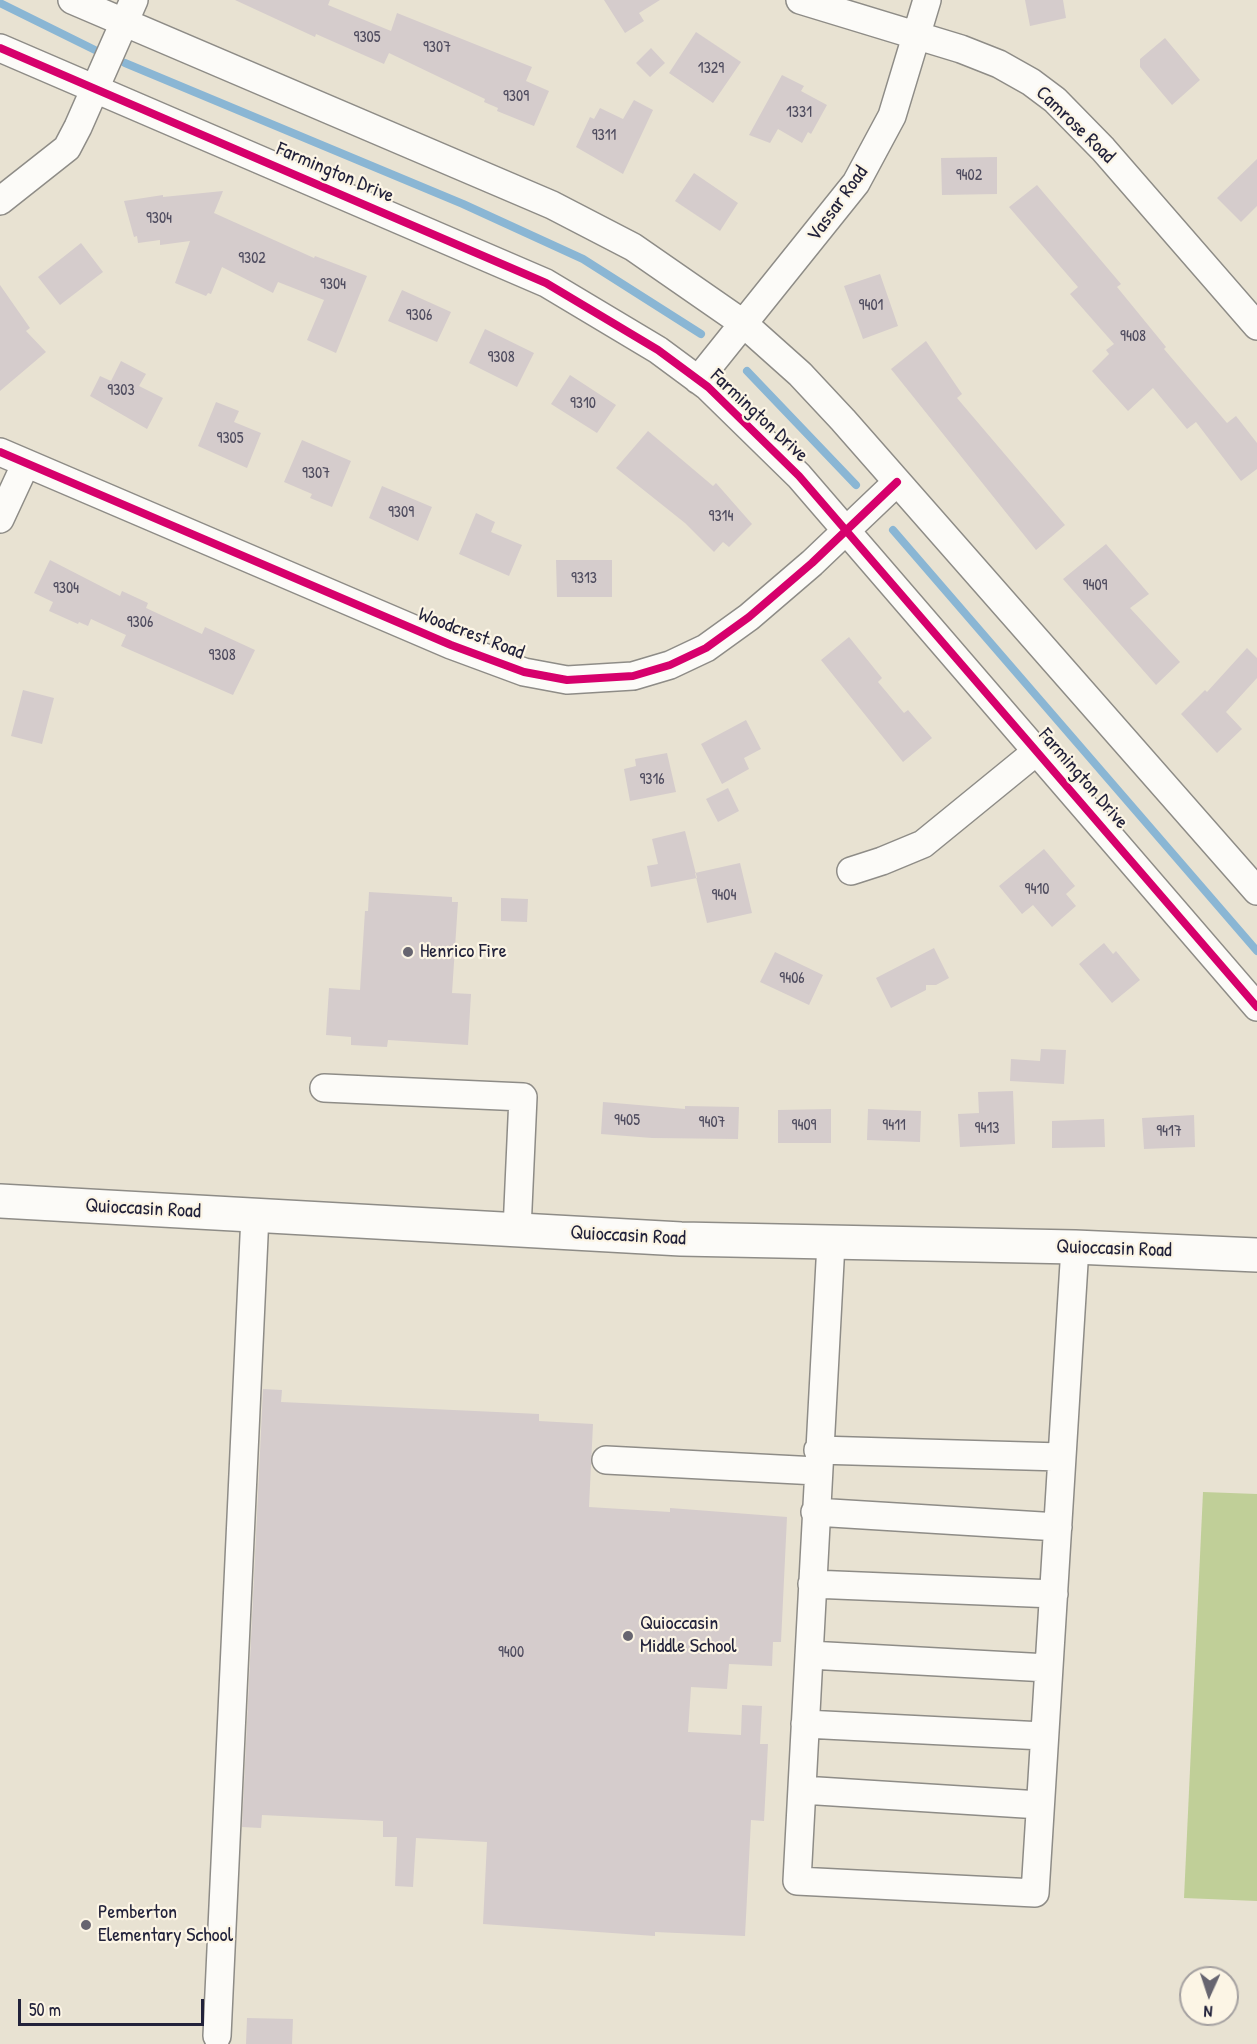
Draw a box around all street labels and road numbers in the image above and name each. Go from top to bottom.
street label: Camrose Road [1030,81,1120,169]
street label: Farmington Drive [273,137,397,209]
street label: Vassar Road [803,162,873,246]
street label: Farmington Drive [705,365,813,467]
street label: Woodcrest Road [415,603,527,665]
street label: Farmington Drive [1033,724,1133,834]
street label: Quioccasin Road [85,1194,201,1224]
street label: Quioccasin Road [570,1221,686,1251]
street label: Quioccasin Road [1056,1235,1172,1263]

